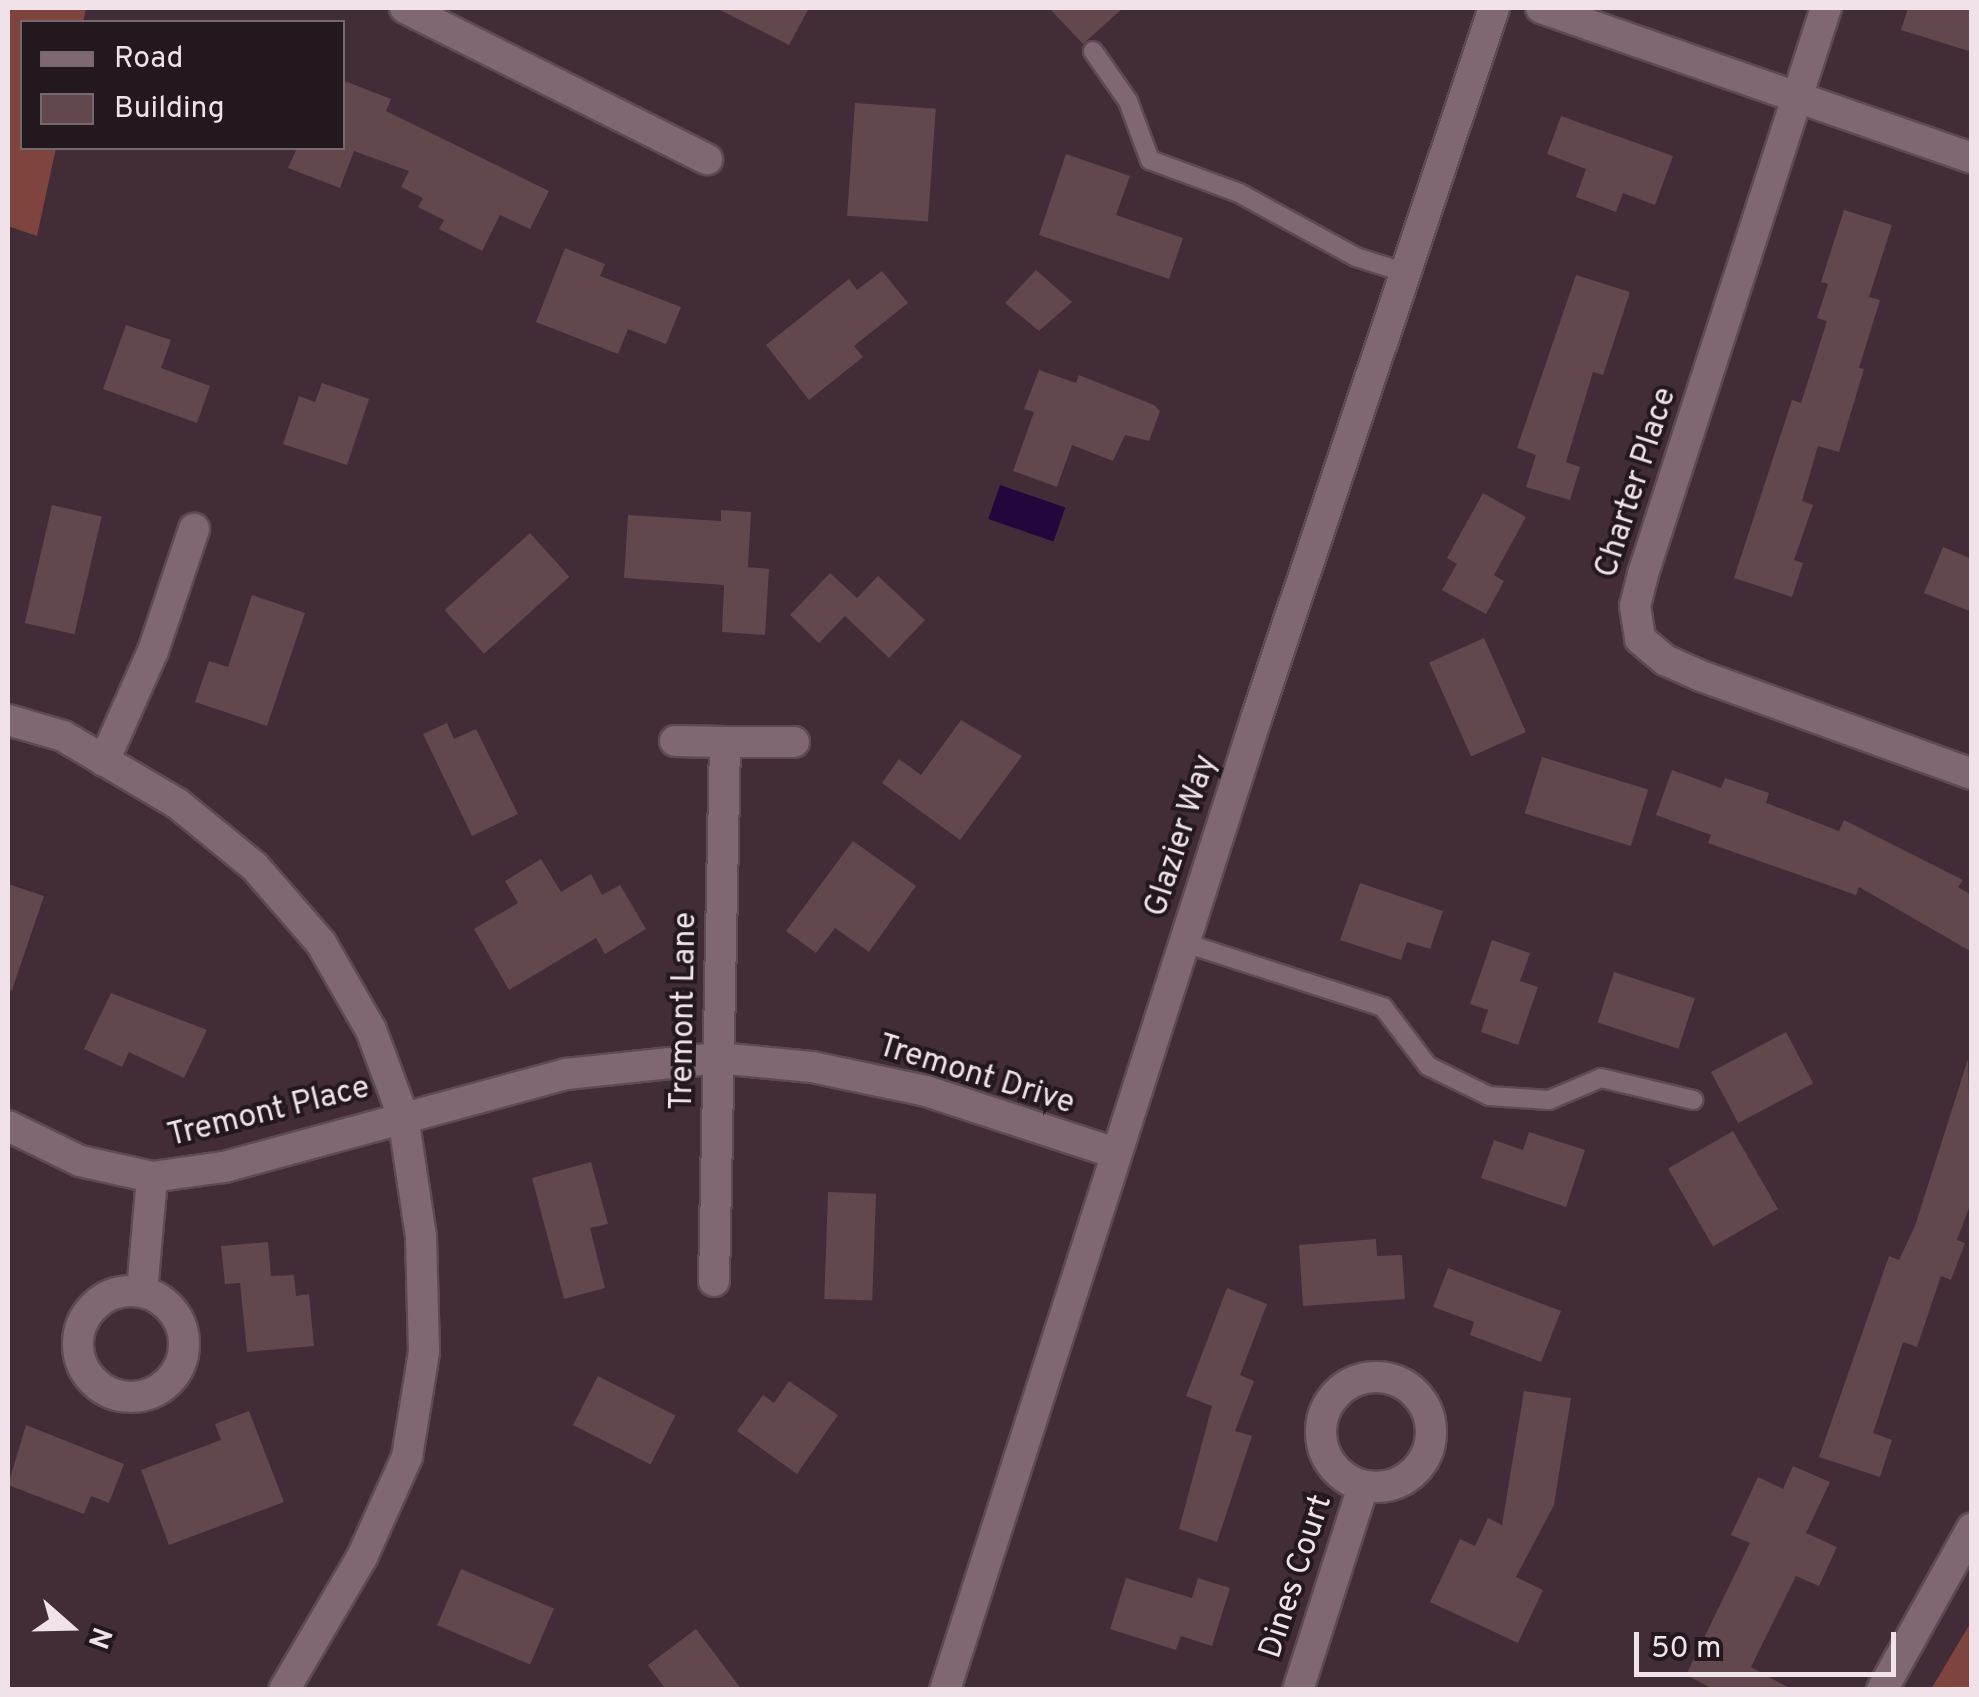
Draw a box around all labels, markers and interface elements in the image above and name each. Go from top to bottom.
legend [20,20,345,150]
text: Road [114,41,183,78]
text: Building [114,91,225,128]
street label: Charter Place [1588,383,1686,583]
street label: Glazier Way [1138,750,1226,922]
street label: Tremont Lane [664,912,706,1110]
street label: Tremont Drive [873,1028,1079,1124]
street label: Tremont Place [164,1069,374,1157]
street label: Dines Court [1252,1490,1342,1664]
north arrow [20,1577,120,1677]
scale bar [1639,1612,1902,1674]
text: N [78,1622,119,1653]
text: 50 m [1651,1631,1721,1668]

